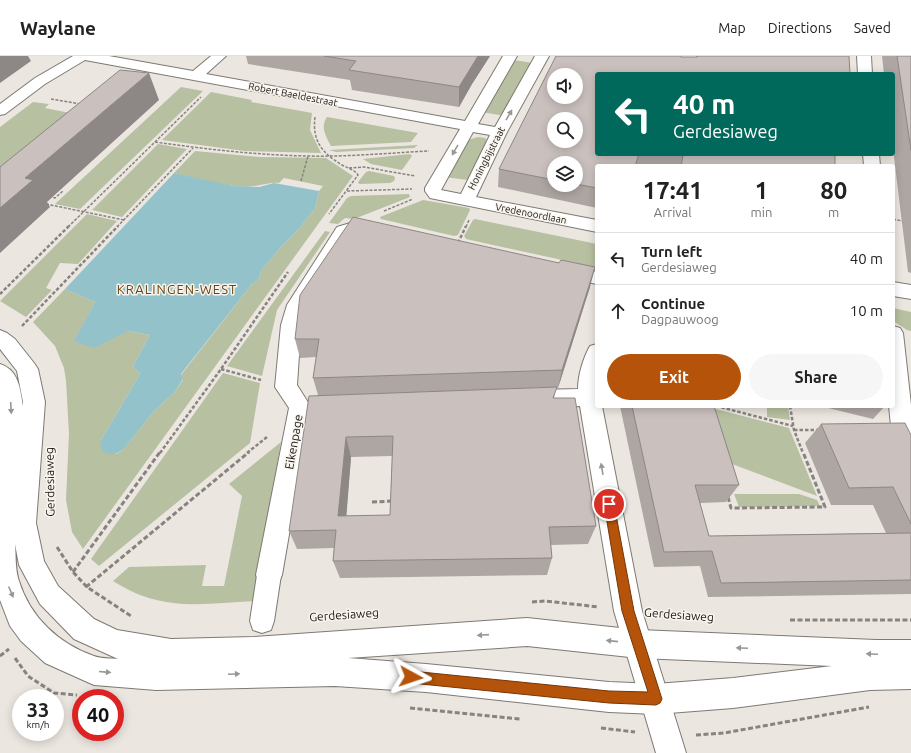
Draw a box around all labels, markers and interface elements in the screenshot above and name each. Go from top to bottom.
text: Waylane [20,17,96,39]
text: Map [718,20,746,36]
text: Directions [768,20,832,36]
text: Saved [854,20,891,36]
map controls [547,68,583,192]
button: sound [547,68,583,104]
street label: Robert Baeldestraat [247,80,339,109]
icon: left [607,88,659,140]
text: 40 m [673,88,735,119]
one-way arrow [505,109,512,121]
button: search [547,112,583,148]
text: Gerdesiaweg [673,121,778,141]
street label: Honingbijstraat [466,125,507,192]
one-way arrow [451,144,458,156]
button: layers [547,156,583,192]
text: 17:41 [643,177,703,204]
text: 1 [755,177,768,204]
text: 80 [820,177,847,204]
street label: Vredenoordlaan [494,201,568,226]
text: Arrival [654,205,692,219]
text: min [751,205,772,219]
text: m [828,205,839,219]
text: Turn left [641,243,702,260]
icon: left [607,248,629,270]
text: 40 m [850,250,883,267]
text: Gerdesiaweg [641,260,717,274]
district label: KRALINGEN-WEST [117,282,237,296]
text: Continue [641,295,705,312]
icon: ahead [607,300,629,322]
text: 10 m [850,302,883,319]
text: Dagpauwoog [641,312,719,326]
button: Exit [607,354,741,400]
button: Share [749,354,883,400]
one-way arrow [8,402,15,414]
street label: Eikenpage [282,413,305,470]
street label: Gerdesiaweg [42,447,57,517]
one-way arrow [599,463,605,475]
pin [592,487,626,521]
icon: arrive [598,493,620,515]
one-way arrow [8,587,14,599]
street label: Gerdesiaweg [309,606,379,623]
street label: Gerdesiaweg [644,606,714,623]
one-way arrow [477,631,489,638]
one-way arrow [606,638,618,644]
one-way arrow [736,645,748,652]
one-way arrow [865,651,878,657]
position arrow [390,656,432,698]
one-way arrow [99,668,111,675]
one-way arrow [228,671,240,678]
speed limit sign: 40 [72,689,124,741]
text: 33 [27,698,49,721]
text: km/h [26,719,50,730]

